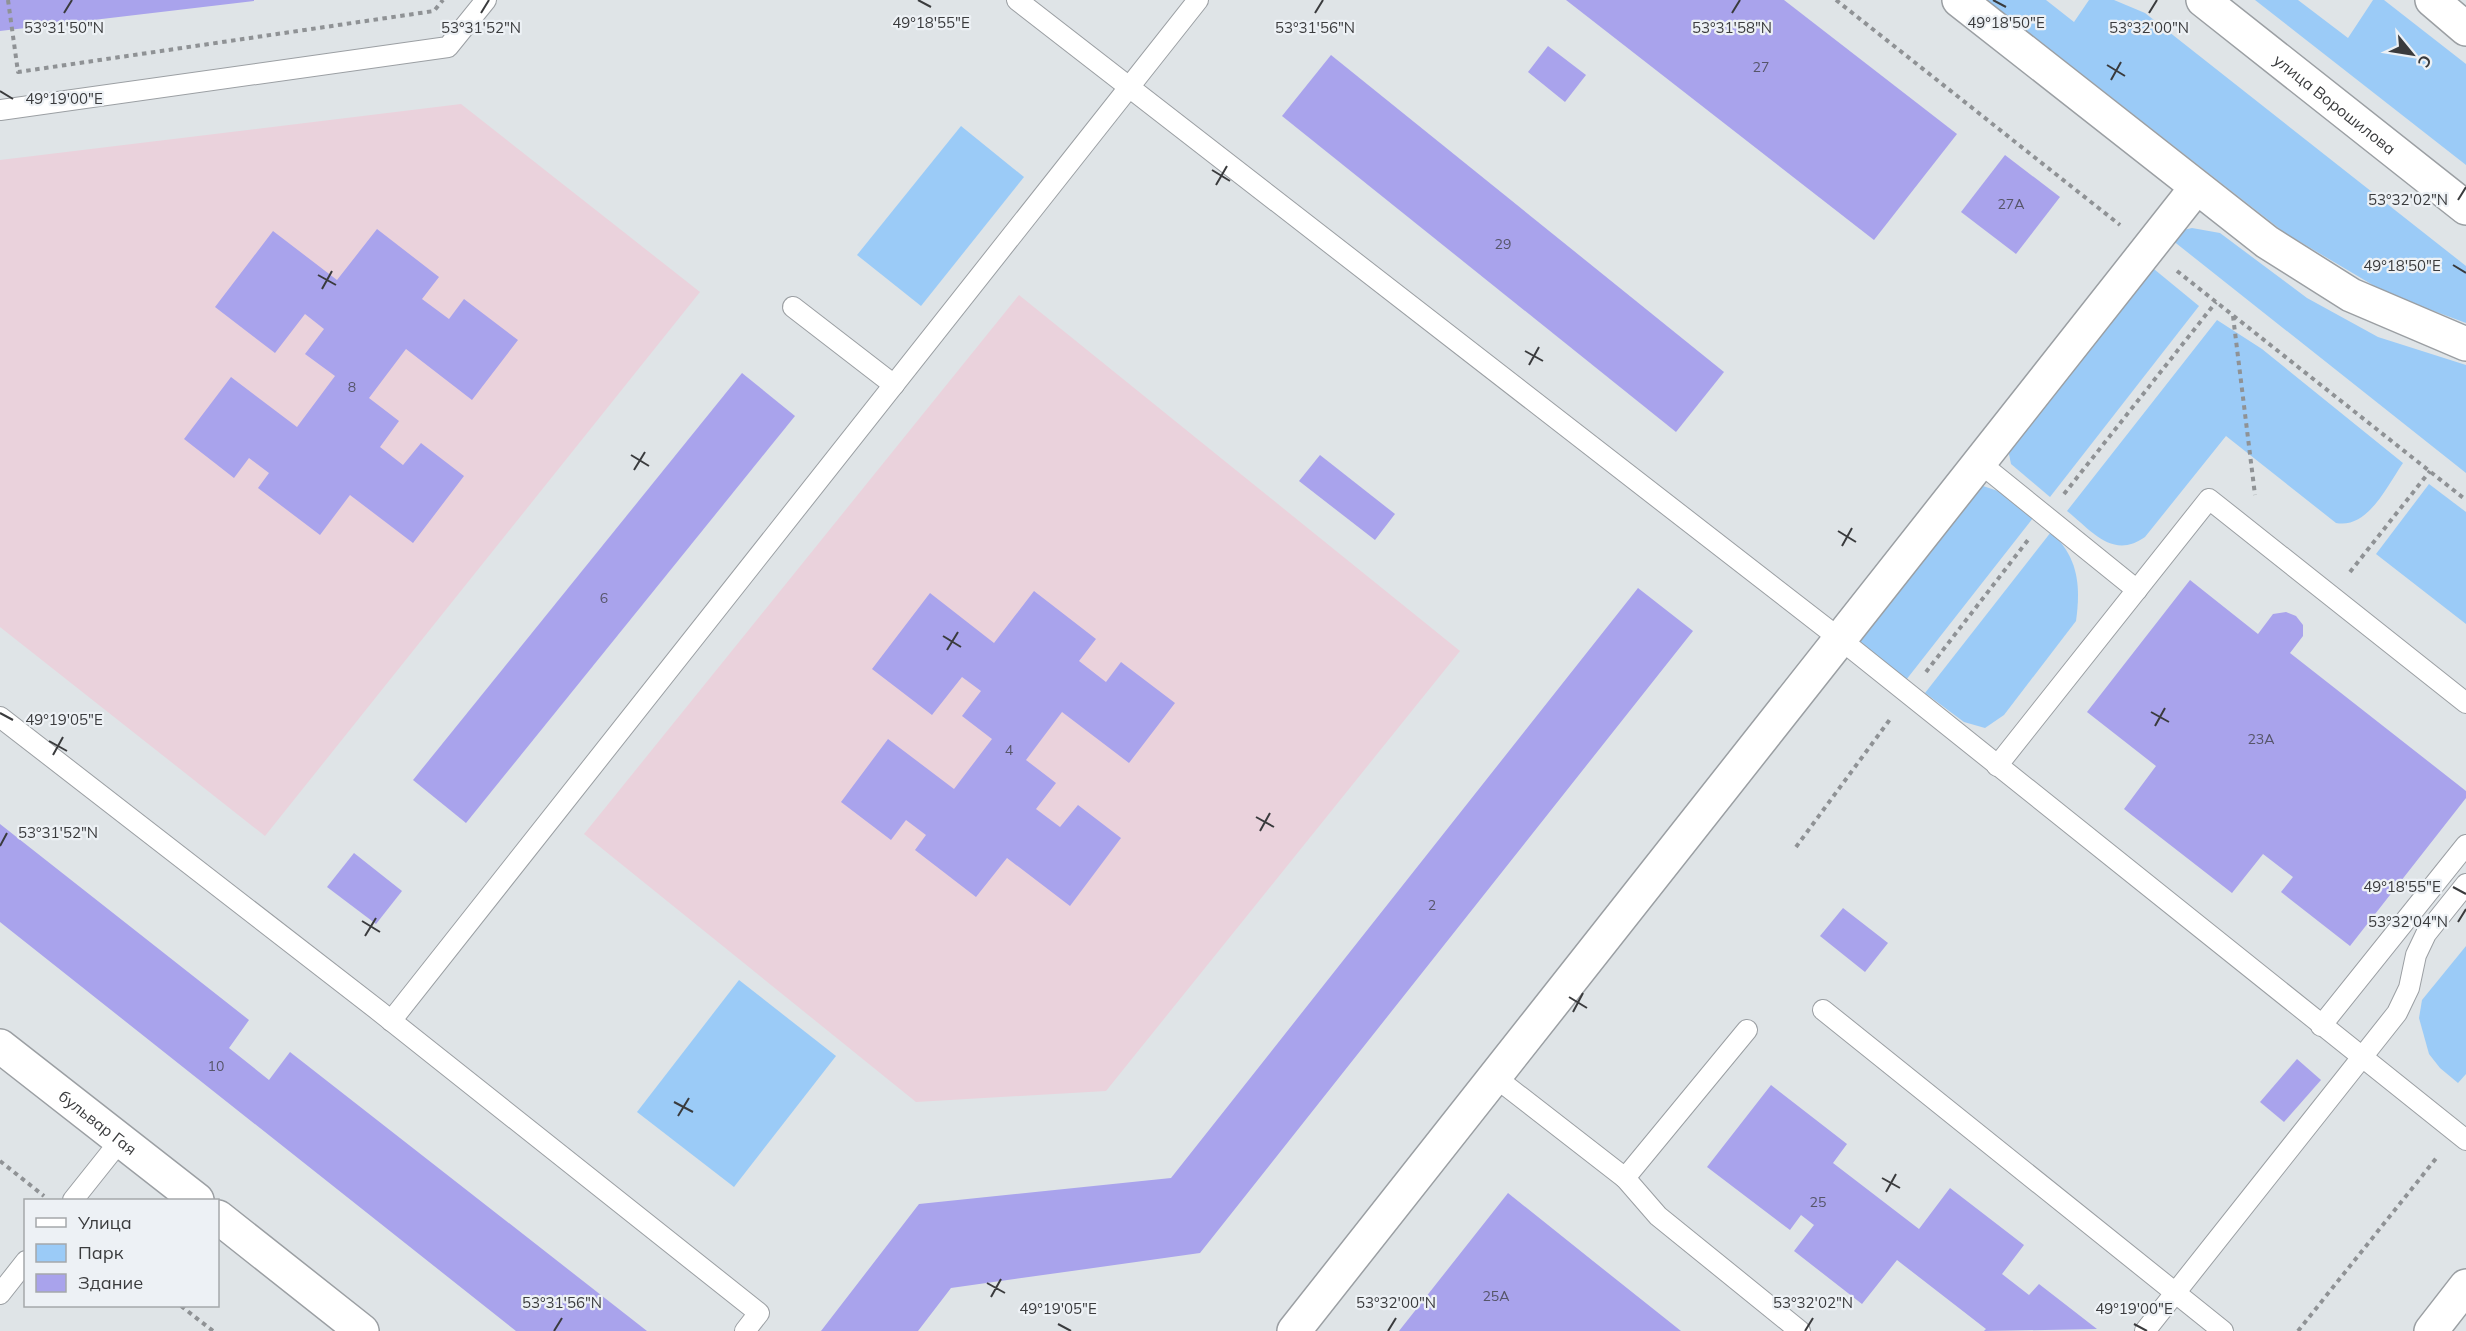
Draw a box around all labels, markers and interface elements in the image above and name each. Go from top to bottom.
text: 49°18'55"E [892,13,970,32]
text: 49°18'50"E [1967,13,2045,32]
text: 53°31'50"N [24,18,104,37]
text: 53°31'52"N [441,18,521,37]
text: 53°31'56"N [1275,18,1355,37]
text: 53°31'58"N [1692,18,1772,37]
text: 53°32'00"N [2109,18,2189,37]
north arrow [2382,24,2442,84]
street label: улица Ворошилова [2270,50,2400,159]
text: С [2414,52,2436,71]
house number: 27 [1753,58,1769,76]
text: 49°19'00"E [25,89,103,108]
text: 53°32'02"N [2368,190,2448,209]
house number: 27А [1997,195,2025,213]
house number: 29 [1495,235,1511,253]
text: 49°18'50"E [2363,256,2441,275]
house number: 8 [348,378,356,396]
house number: 6 [600,589,608,607]
text: 49°19'05"E [25,710,103,729]
house number: 23А [2247,730,2275,748]
house number: 4 [1005,741,1014,759]
text: 53°31'52"N [18,823,98,842]
text: 49°18'55"E [2363,877,2441,896]
house number: 2 [1428,896,1436,914]
text: 53°32'04"N [2368,912,2448,931]
house number: 10 [208,1057,224,1075]
street label: бульвар Гая [55,1086,141,1159]
house number: 25 [1810,1193,1826,1211]
legend [24,1199,219,1307]
text: Улица [77,1211,132,1234]
text: Парк [78,1241,124,1264]
text: Здание [78,1271,143,1294]
house number: 25А [1482,1287,1510,1305]
text: 53°31'56"N [522,1293,602,1312]
text: 53°32'00"N [1356,1293,1436,1312]
text: 53°32'02"N [1773,1293,1853,1312]
text: 49°19'05"E [1019,1299,1097,1318]
text: 49°19'00"E [2095,1299,2173,1318]

